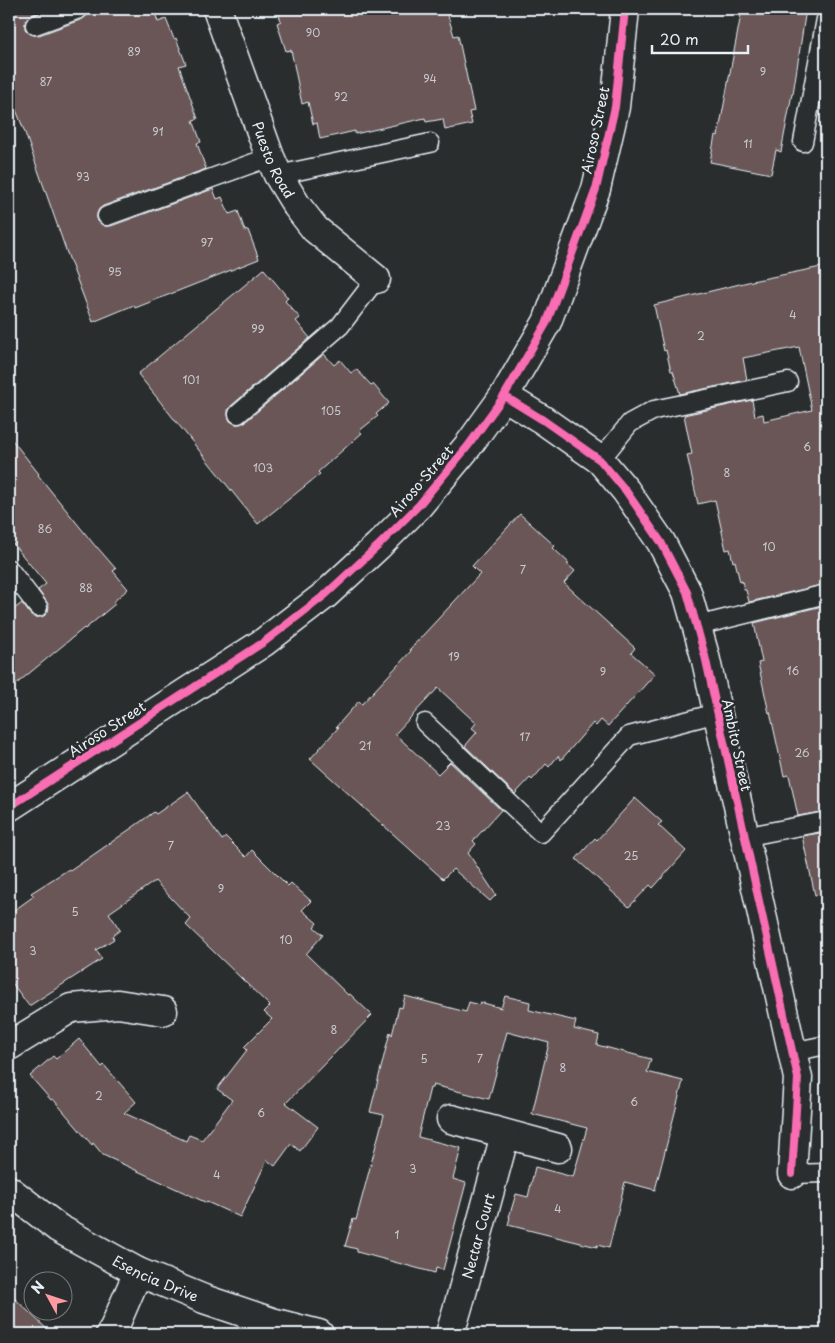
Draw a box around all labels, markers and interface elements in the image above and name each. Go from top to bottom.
scale bar [652,22,749,54]
house number: 90 [306,24,320,41]
text: 20 m [660,27,699,50]
house number: 89 [127,43,141,60]
house number: 9 [760,63,766,80]
house number: 94 [423,70,437,87]
house number: 87 [40,73,52,90]
street label: Airoso Street [576,84,615,176]
house number: 92 [334,88,348,105]
street label: Puesto Road [247,118,300,202]
house number: 91 [152,123,164,140]
house number: 11 [743,135,753,152]
house number: 93 [76,168,90,185]
house number: 97 [201,234,213,251]
house number: 95 [108,263,122,280]
house number: 4 [789,306,797,323]
house number: 99 [251,320,265,337]
house number: 2 [697,327,705,344]
house number: 101 [182,371,200,388]
house number: 105 [321,402,341,419]
house number: 6 [803,438,811,455]
street label: Airoso Street [384,440,458,521]
house number: 103 [253,459,273,476]
house number: 8 [724,464,731,481]
house number: 86 [38,520,52,537]
house number: 10 [763,538,775,555]
house number: 7 [520,561,526,578]
house number: 88 [79,579,93,596]
house number: 19 [448,648,460,665]
house number: 16 [787,662,800,679]
house number: 9 [600,663,606,680]
street label: Airoso Street [64,696,150,762]
street label: Ambito Street [717,697,757,793]
house number: 17 [520,728,531,745]
house number: 21 [359,737,371,754]
house number: 26 [794,744,810,761]
house number: 23 [436,817,450,834]
house number: 7 [168,837,174,854]
house number: 25 [624,847,638,864]
house number: 9 [218,880,224,897]
house number: 5 [71,903,79,920]
house number: 10 [280,931,292,948]
house number: 3 [29,942,37,959]
house number: 8 [331,1021,338,1038]
house number: 5 [420,1050,428,1067]
house number: 7 [477,1050,483,1067]
house number: 8 [560,1059,567,1076]
house number: 2 [95,1087,103,1104]
house number: 6 [630,1093,638,1110]
house number: 6 [257,1104,265,1121]
house number: 3 [409,1160,417,1177]
house number: 4 [213,1166,221,1183]
street label: Nectar Court [456,1190,499,1281]
house number: 4 [554,1200,562,1217]
house number: 1 [395,1226,400,1243]
street label: Esencia Drive [109,1250,202,1306]
north arrow [22,1270,72,1320]
text: N [26,1276,49,1298]

